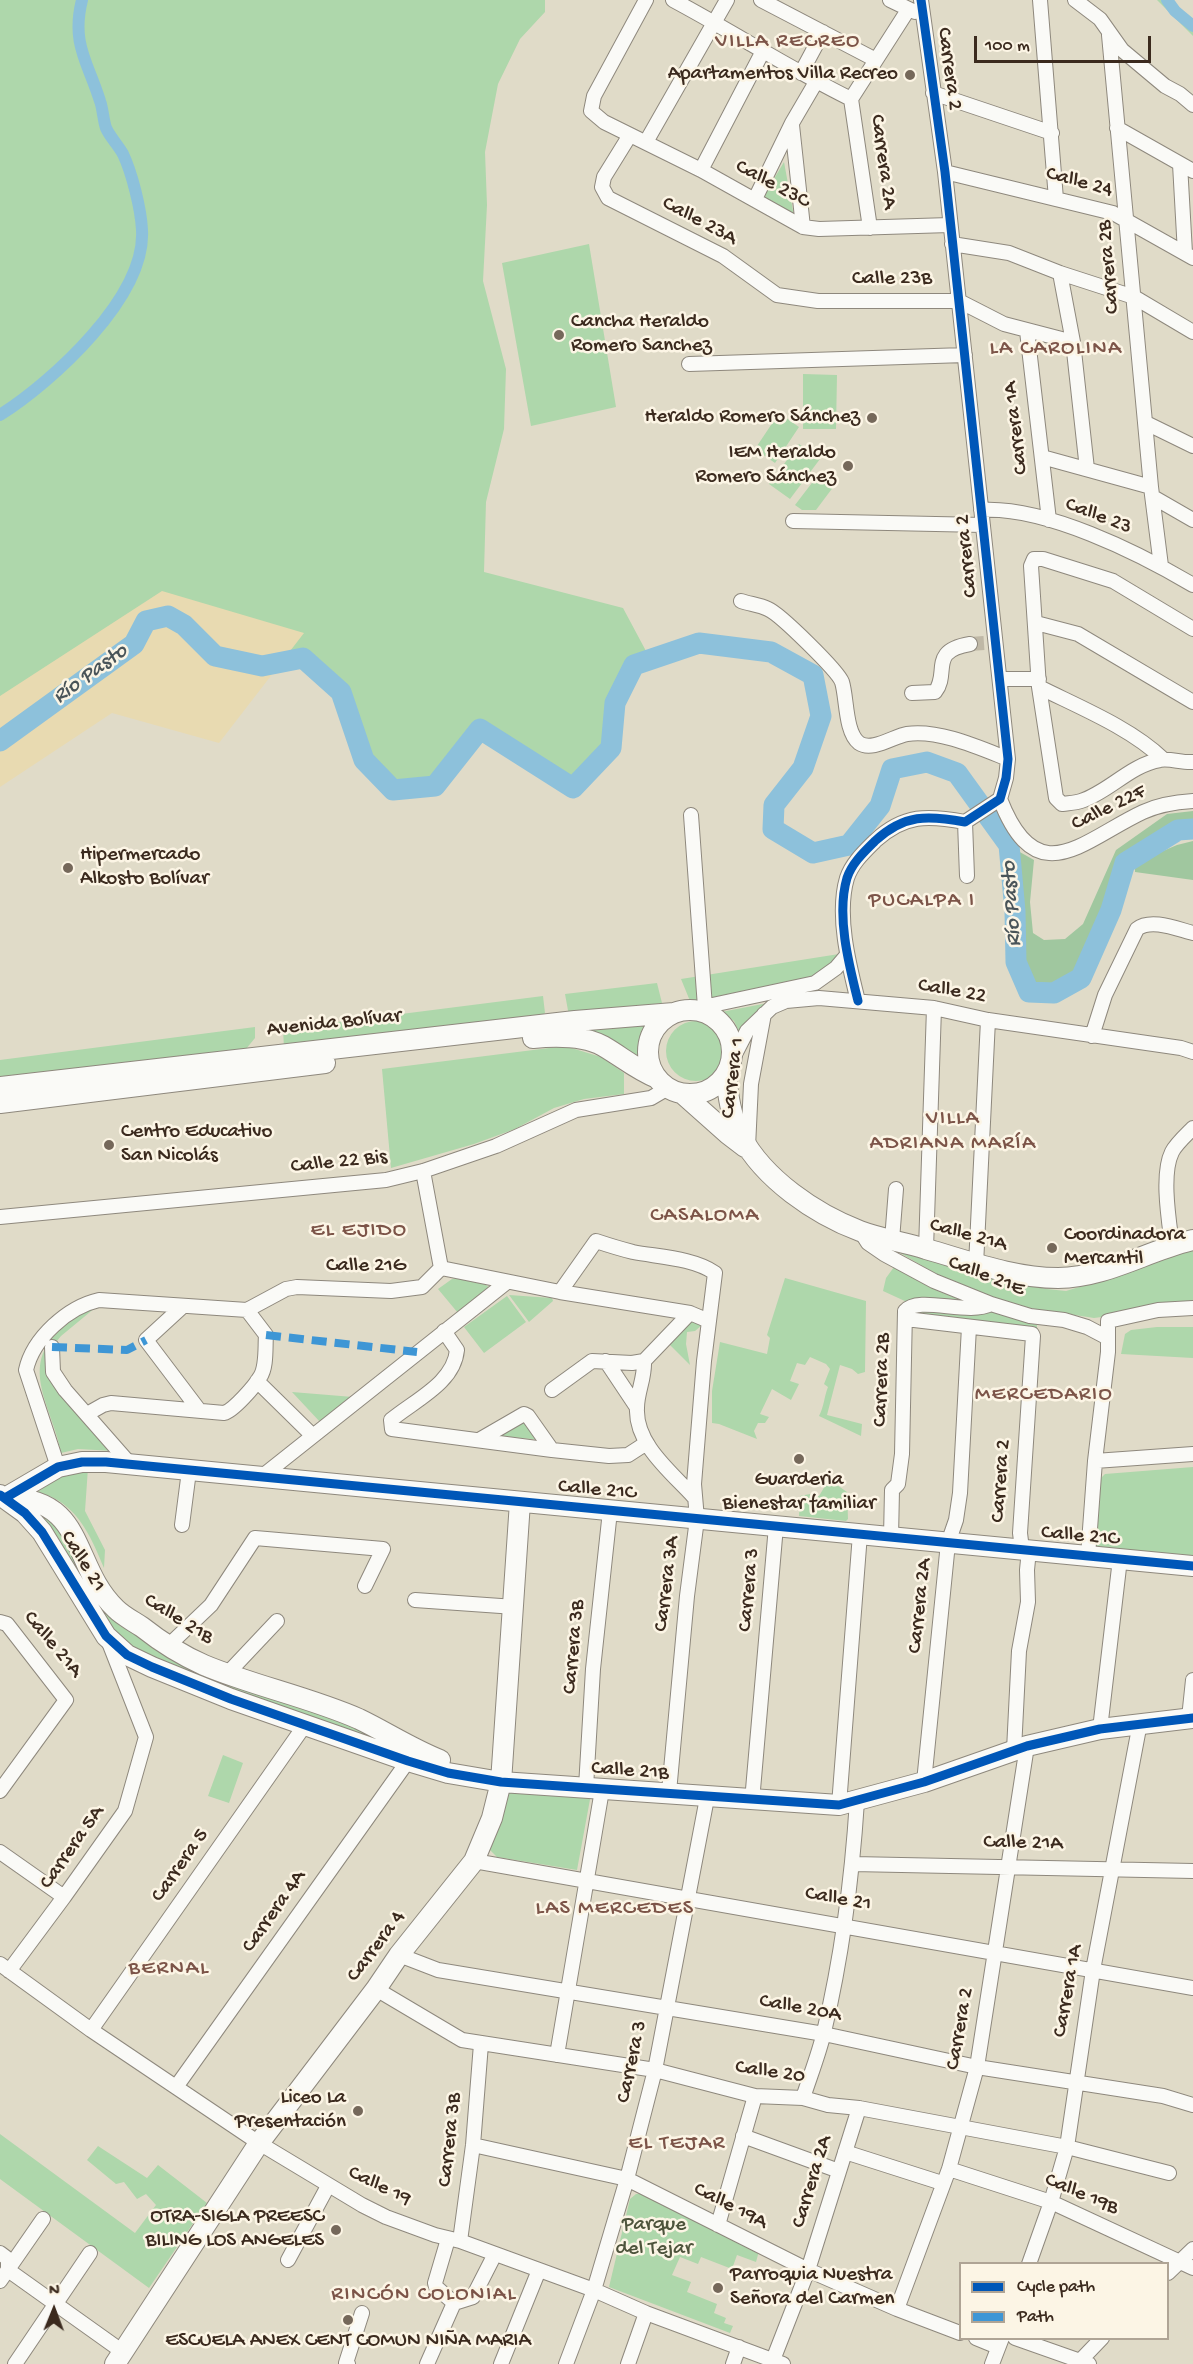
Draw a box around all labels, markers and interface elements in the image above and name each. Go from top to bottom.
scale bar [977,24,1154,62]
street label: Carrera 2 [930,26,966,112]
district label: VILLA RECREO [715,30,861,56]
text: 100 m [985,36,1030,57]
place label: Apartamentos Villa Recreo [668,62,898,88]
marker: Apartamentos Villa Recreo [903,68,917,82]
street label: Carrera 2A [863,113,901,211]
street label: Calle 23C [730,155,814,215]
street label: Calle 24 [1043,162,1115,204]
street label: Calle 23A [657,192,741,252]
street label: Carrera 2B [1093,219,1127,315]
street label: Calle 23B [852,267,932,293]
place label: Cancha Heraldo Romero Sanchez [571,310,712,360]
marker: Cancha Heraldo Romero Sanchez [552,328,566,342]
district label: LA CAROLINA [989,337,1123,363]
street label: Carrera 1A [999,380,1035,476]
place label: Heraldo Romero Sánchez [644,405,860,431]
marker: Heraldo Romero Sánchez [865,411,879,425]
place label: IEM Heraldo Romero Sánchez [695,441,836,491]
marker: IEM Heraldo Romero Sánchez [841,459,855,473]
street label: Calle 23 [1061,493,1135,541]
street label: Carrera 2 [951,513,985,599]
water label: Río Pasto [49,639,133,711]
street label: Calle 22F [1068,780,1150,838]
place label: Hipermercado Alkosto Bolívar [80,843,209,893]
water label: Río Pasto [997,860,1029,948]
marker: Hipermercado Alkosto Bolívar [61,861,75,875]
district label: PUCALPA I [869,889,975,915]
street label: Calle 22 [916,974,988,1010]
street label: Avenida Bolívar [265,1004,403,1044]
street label: Carrera 1 [717,1036,751,1120]
district label: VILLA ADRIANA MARÍA [869,1107,1037,1158]
place label: Centro Educativo San Nicolás [121,1120,272,1170]
marker: Centro Educativo San Nicolás [102,1138,116,1152]
street label: Calle 22 Bis [290,1145,388,1181]
district label: CASALOMA [650,1204,760,1230]
street label: Calle 21A [926,1214,1010,1258]
district label: EL EJIDO [310,1219,408,1245]
place label: Coordinadora Mercantil [1064,1223,1185,1273]
marker: Coordinadora Mercantil [1045,1241,1059,1255]
street label: Calle 21E [944,1251,1028,1303]
street label: Calle 21G [326,1254,406,1280]
street label: Carrera 2B [869,1333,897,1427]
district label: MERCEDARIO [975,1383,1113,1409]
street label: Carrera 2 [987,1439,1017,1523]
marker: Guarderia Bienestar familiar [792,1452,806,1466]
place label: Guarderia Bienestar familiar [722,1468,876,1518]
street label: Calle 21C [557,1475,637,1507]
street label: Calle 21C [1040,1521,1120,1553]
street label: Calle 21 [54,1527,110,1597]
street label: Carrera 3A [650,1535,686,1633]
street label: Carrera 3 [734,1547,766,1633]
street label: Carrera 2A [903,1557,939,1655]
street label: Calle 21B [138,1589,218,1651]
street label: Carrera 3B [558,1599,592,1695]
street label: Calle 21A [17,1607,87,1683]
street label: Calle 21B [590,1757,670,1787]
street label: Carrera 5A [35,1801,111,1895]
street label: Carrera 5 [147,1824,215,1908]
street label: Calle 21A [983,1831,1063,1857]
street label: Carrera 4A [237,1866,313,1958]
street label: Calle 21 [803,1882,873,1918]
district label: LAS MERCEDES [536,1897,694,1923]
street label: Carrera 4 [342,1906,412,1988]
street label: Carrera 1A [1048,1943,1090,2039]
district label: BERNAL [129,1957,209,1983]
street label: Carrera 2 [941,1986,981,2072]
street label: Calle 20A [757,1989,843,2029]
street label: Carrera 3 [612,2018,654,2106]
street label: Calle 20 [733,2056,807,2090]
place label: Liceo La Presentación [235,2086,346,2136]
street label: Carrera 3B [434,2092,468,2188]
marker: Liceo La Presentación [351,2104,365,2118]
district label: EL TEJAR [628,2132,726,2158]
street label: Carrera 2A [787,2133,839,2231]
street label: Calle 19 [343,2161,415,2213]
street label: Calle 19B [1040,2168,1122,2222]
street label: Calle 19A [689,2178,771,2236]
place label: OTRA-SIGLA PREESC BILING LOS ANGELES [146,2205,324,2255]
park label: Parque del Tejar [616,2213,692,2263]
marker: OTRA-SIGLA PREESC BILING LOS ANGELES [329,2223,343,2237]
legend [959,2262,1169,2340]
place label: Parroquia Nuestra Señora del Carmen [730,2263,894,2313]
text: Cycle path [1017,2277,1095,2298]
north arrow [24,2280,84,2340]
marker: Parroquia Nuestra Señora del Carmen [711,2281,725,2295]
text: N [49,2282,60,2301]
district label: RINCÓN COLONIAL [331,2283,517,2309]
text: Path [1017,2307,1054,2328]
marker: ESCUELA ANEX CENT COMUN NIÑA MARIA [341,2313,355,2327]
place label: ESCUELA ANEX CENT COMUN NIÑA MARIA [165,2329,531,2355]

